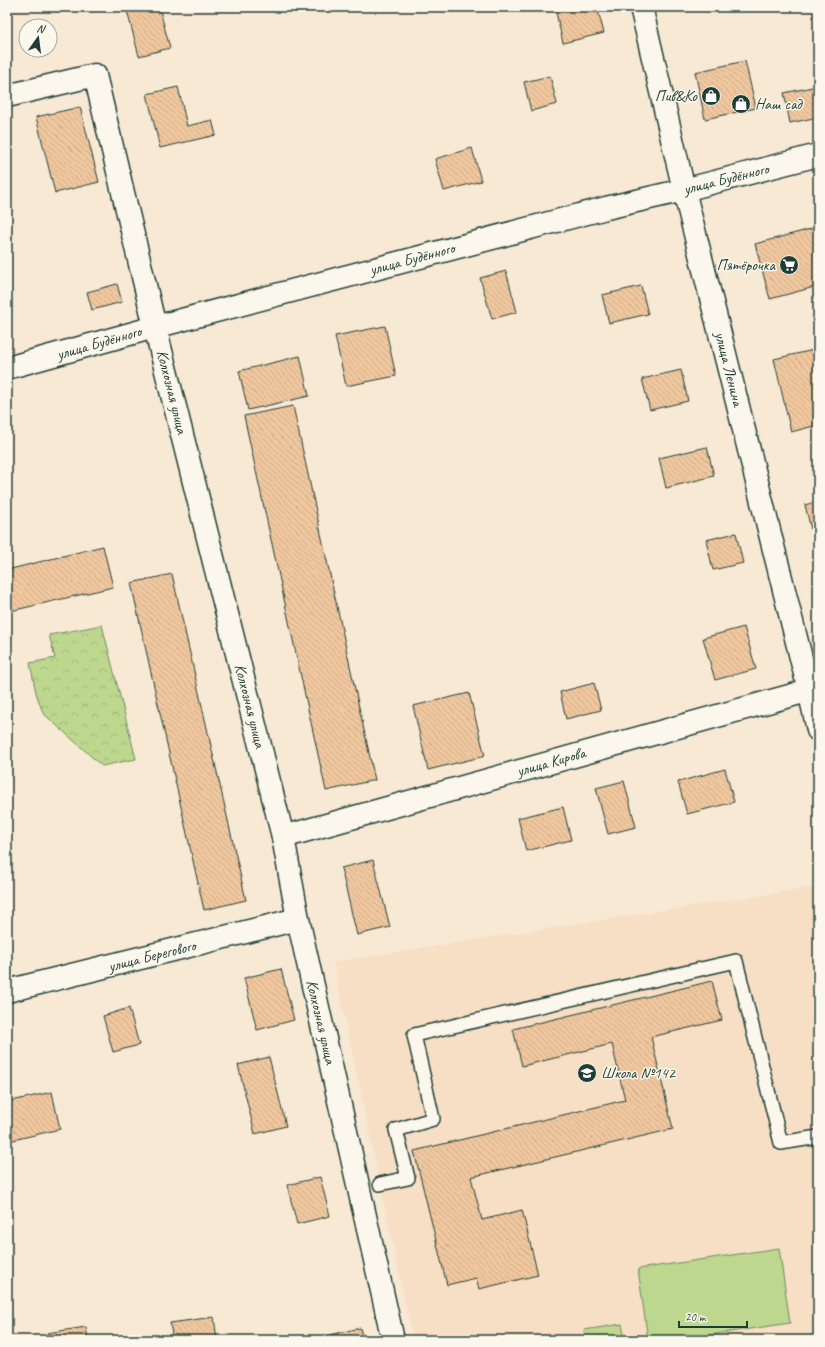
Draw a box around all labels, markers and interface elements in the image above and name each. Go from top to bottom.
north arrow [18,18,58,58]
text: N [35,21,48,36]
shop icon: Пив&Ко [700,85,722,107]
place label: Пив&Ко [655,86,698,106]
shop icon: Наш сад [730,93,752,115]
place label: Наш сад [755,94,803,114]
street label: улица Будённого [680,158,773,199]
street label: улица Будённого [366,237,459,280]
supermarket icon: Пятёрочка [778,254,800,276]
place label: Пятёрочка [716,255,777,275]
street label: улица Будённого [53,321,146,365]
street label: улица Ленина [710,329,748,410]
street label: Колхозная улица [152,348,192,437]
street label: Колхозная улица [230,662,270,751]
street label: улица Кирова [513,742,589,782]
street label: улица Берегового [105,935,200,977]
street label: Колхозная улица [302,978,341,1067]
school or university icon: Школа №142 [576,1062,598,1084]
place label: Школа №142 [601,1063,677,1083]
scale bar [679,1303,747,1329]
text: 20 m [685,1309,707,1325]

